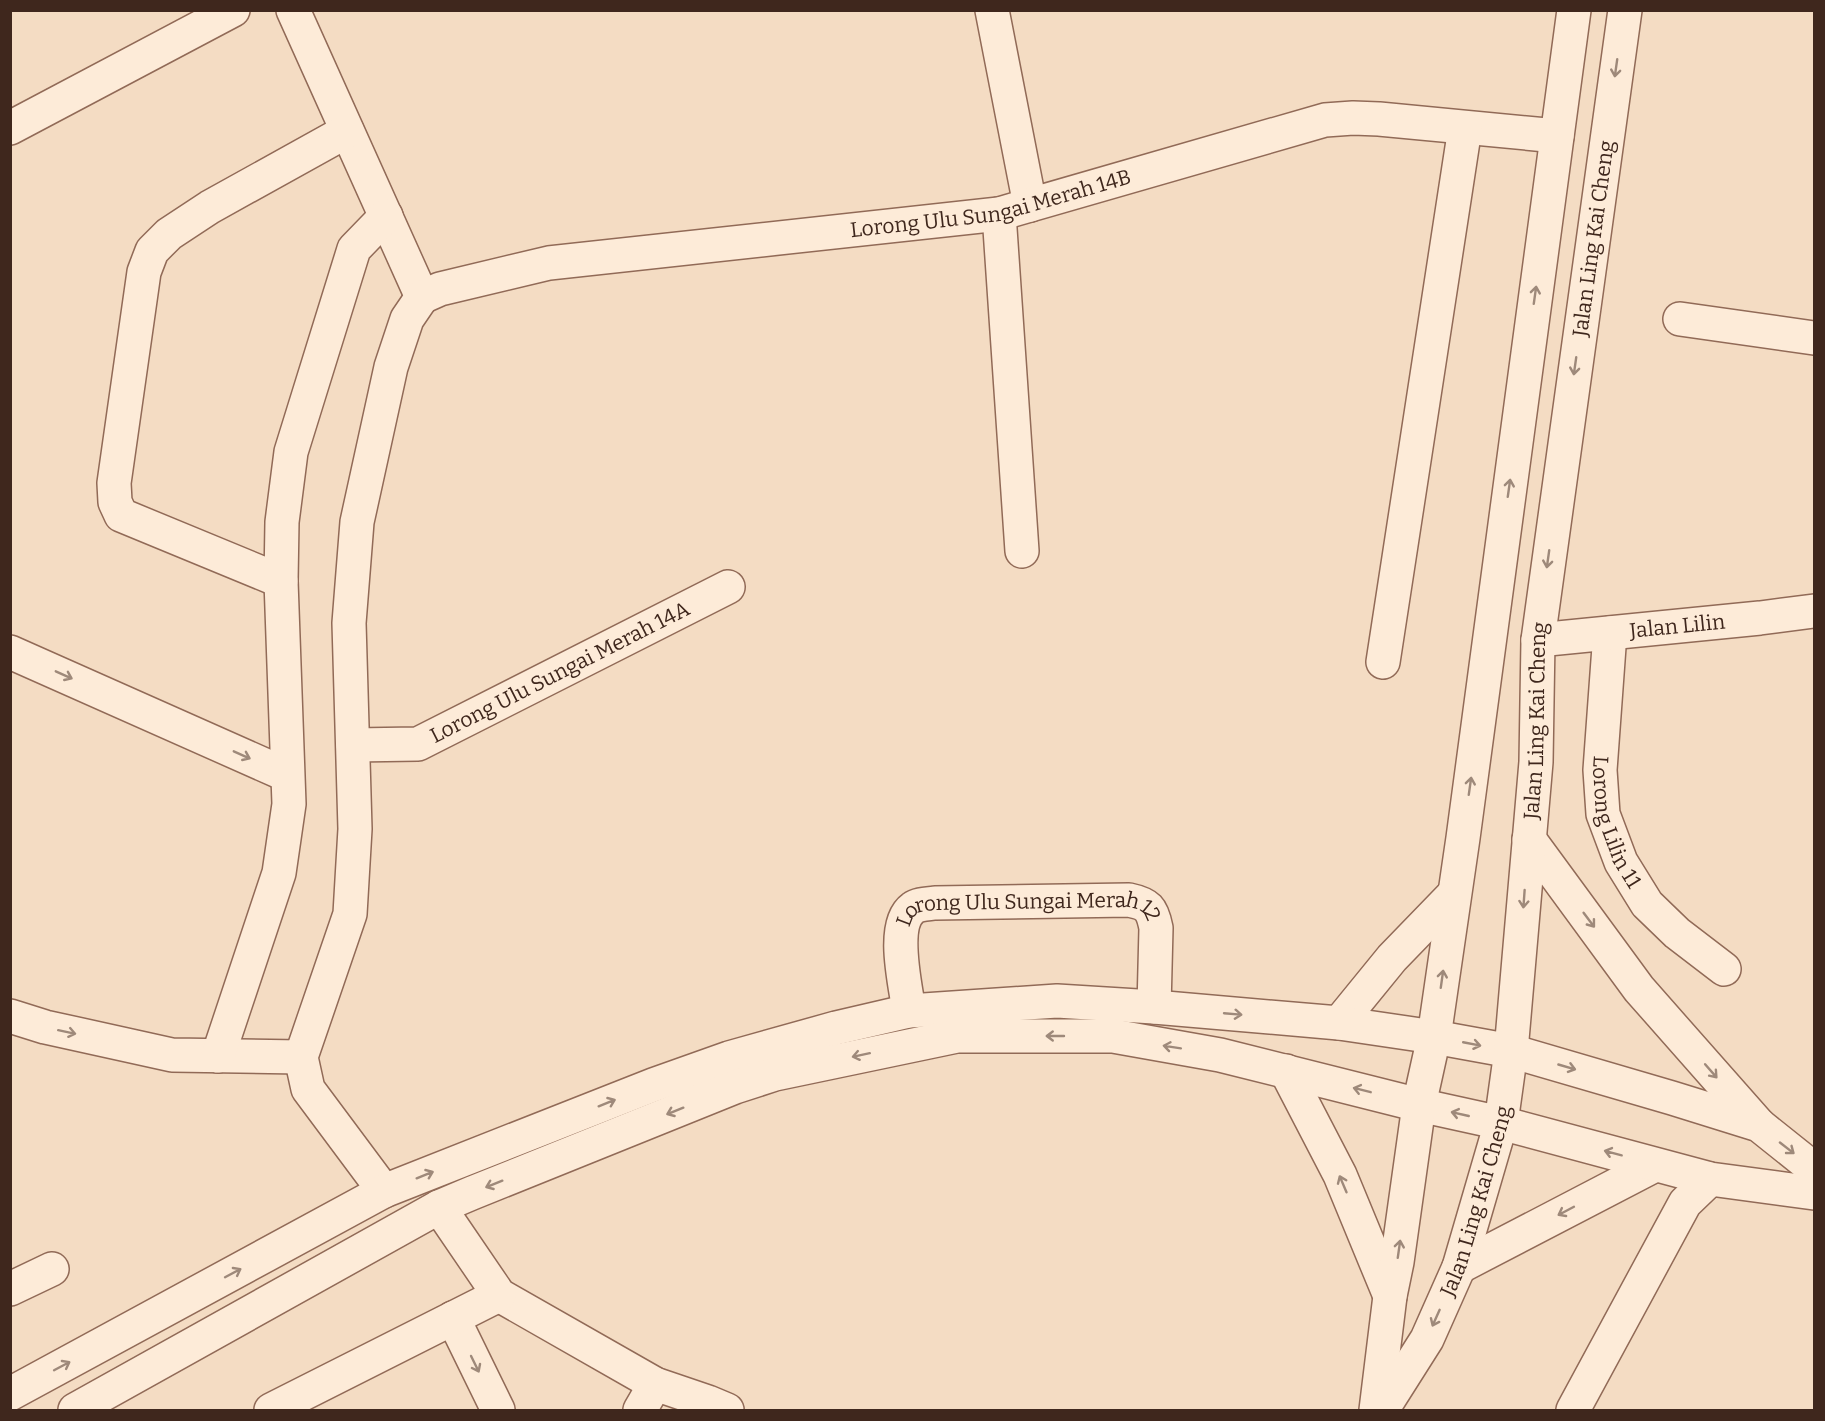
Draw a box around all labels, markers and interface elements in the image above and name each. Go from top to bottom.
one-way arrow [1611,58,1622,78]
street label: Jalan Ling Kai Cheng [1567,138,1620,339]
street label: Lorong Ulu Sungai Merah 14B [849,164,1134,243]
one-way arrow [1530,286,1541,306]
one-way arrow [1569,355,1580,375]
one-way arrow [1504,479,1515,499]
one-way arrow [1543,548,1554,568]
street label: Lorong Ulu Sungai Merah 14A [426,596,694,749]
street label: Jalan Lilin [1627,609,1726,644]
street label: Jalan Ling Kai Cheng [1518,620,1553,822]
one-way arrow [55,671,73,682]
one-way arrow [233,749,251,761]
street label: Lorong Lilin 11 [1587,755,1647,893]
one-way arrow [1464,776,1475,796]
text: Lorong Ulu Sungai Merah 12 [890,887,1166,930]
one-way arrow [1519,889,1530,909]
one-way arrow [1582,912,1595,928]
street label: Lorong Ulu Sungai Merah 12 [892,917,1164,947]
one-way arrow [1436,969,1447,989]
one-way arrow [1223,1009,1243,1020]
one-way arrow [57,1027,76,1038]
one-way arrow [1045,1030,1065,1042]
one-way arrow [1462,1039,1482,1050]
one-way arrow [1162,1042,1182,1053]
one-way arrow [852,1050,871,1062]
one-way arrow [1557,1062,1576,1074]
one-way arrow [1705,1063,1718,1079]
one-way arrow [1353,1084,1372,1095]
one-way arrow [597,1097,616,1108]
street label: Jalan Ling Kai Cheng [1434,1104,1516,1301]
one-way arrow [666,1106,685,1117]
one-way arrow [1450,1107,1469,1119]
one-way arrow [1779,1142,1795,1155]
one-way arrow [1604,1147,1623,1159]
one-way arrow [416,1169,434,1180]
one-way arrow [1337,1175,1348,1193]
one-way arrow [485,1179,504,1190]
one-way arrow [1557,1206,1575,1217]
one-way arrow [1393,1239,1404,1259]
one-way arrow [224,1267,242,1278]
one-way arrow [1430,1308,1442,1326]
one-way arrow [470,1355,481,1373]
one-way arrow [53,1360,70,1372]

